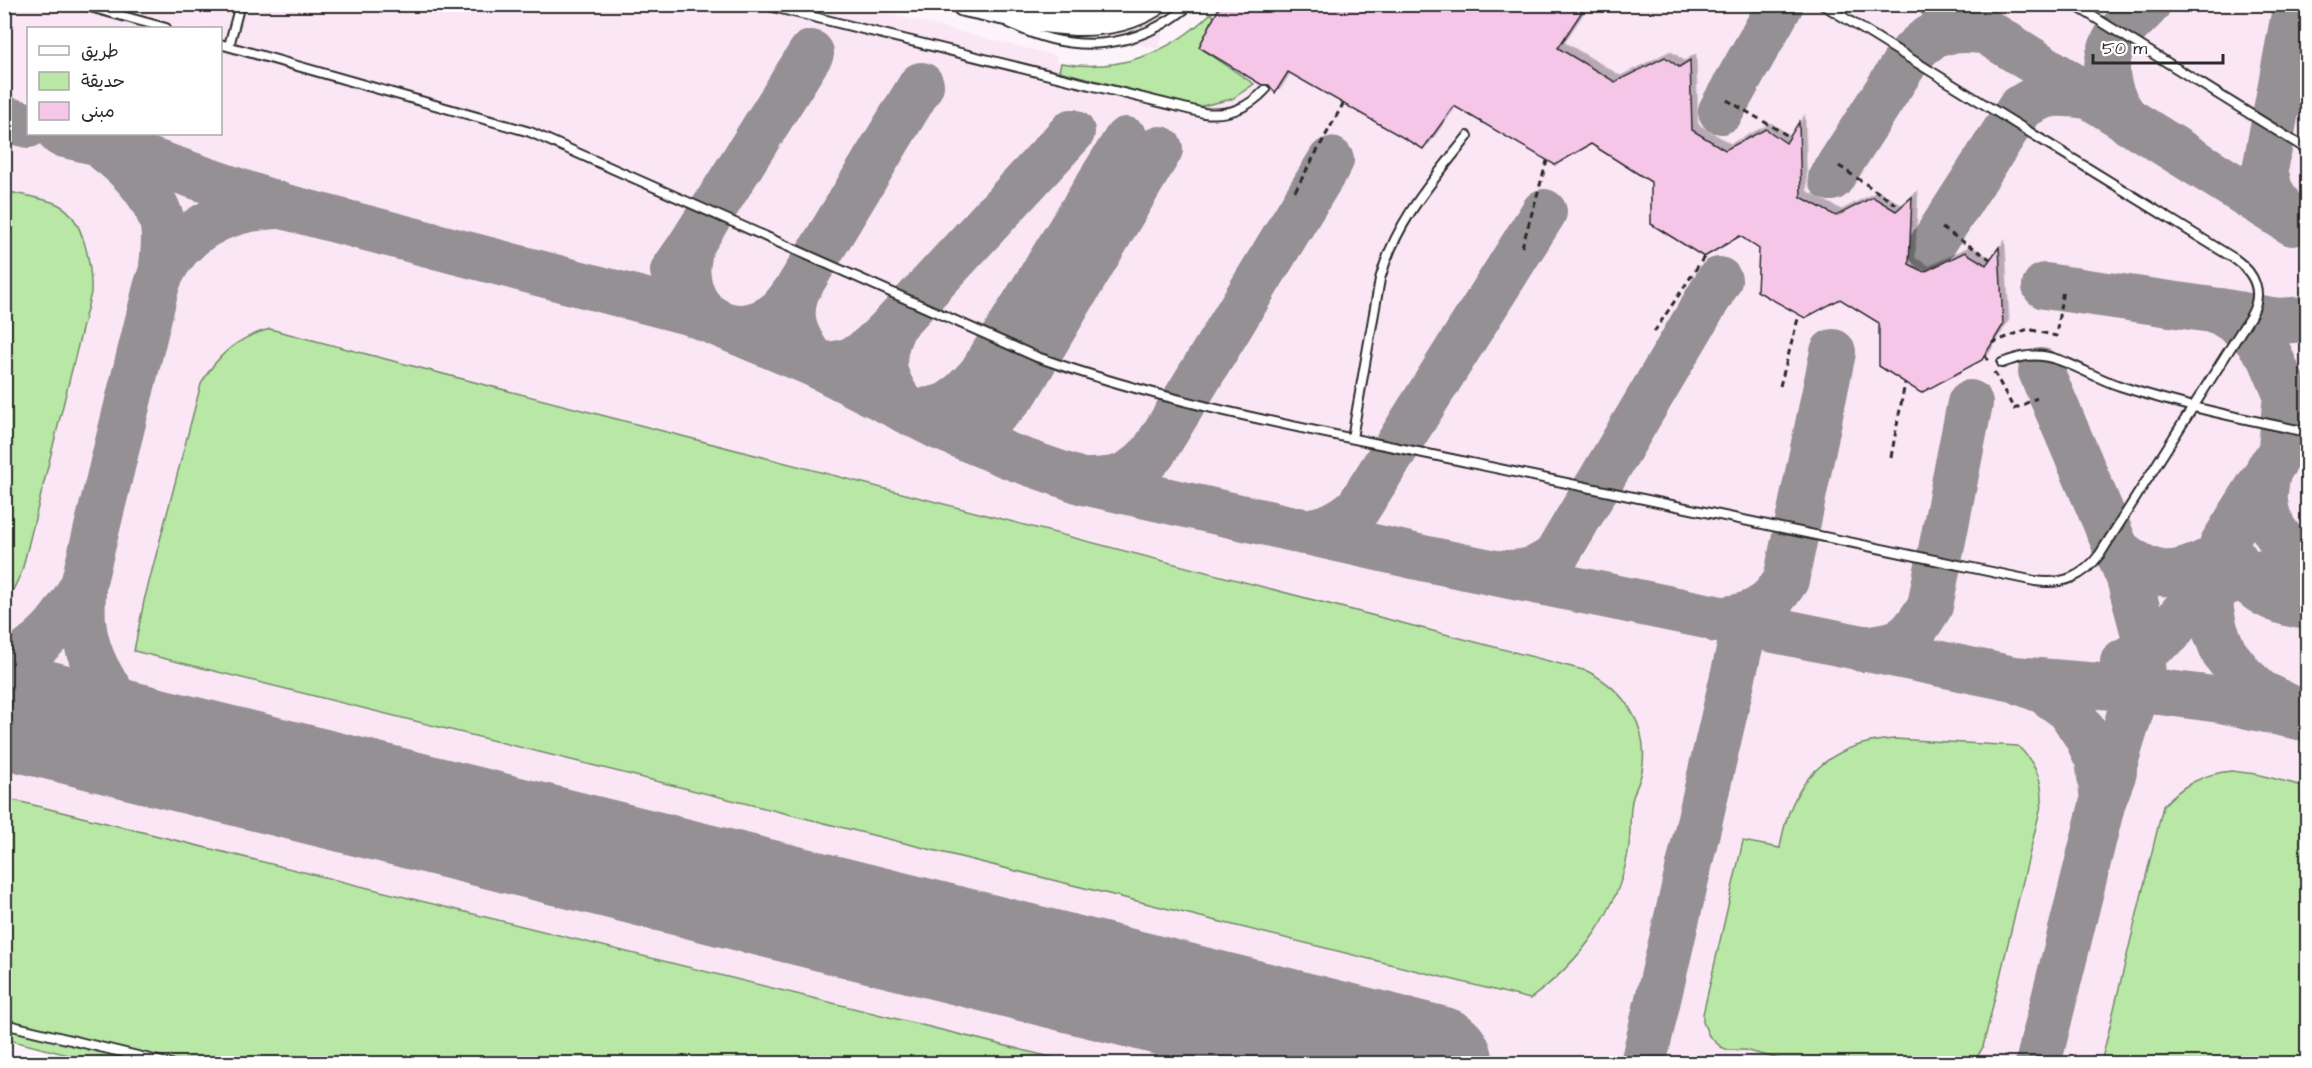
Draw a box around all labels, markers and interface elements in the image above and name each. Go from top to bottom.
legend [27,27,222,135]
scale bar [2093,27,2224,65]
text: 50 m [2102,36,2147,61]
text: طريق [81,39,119,64]
text: حديقة [81,69,125,94]
text: مبنى [81,99,115,124]

